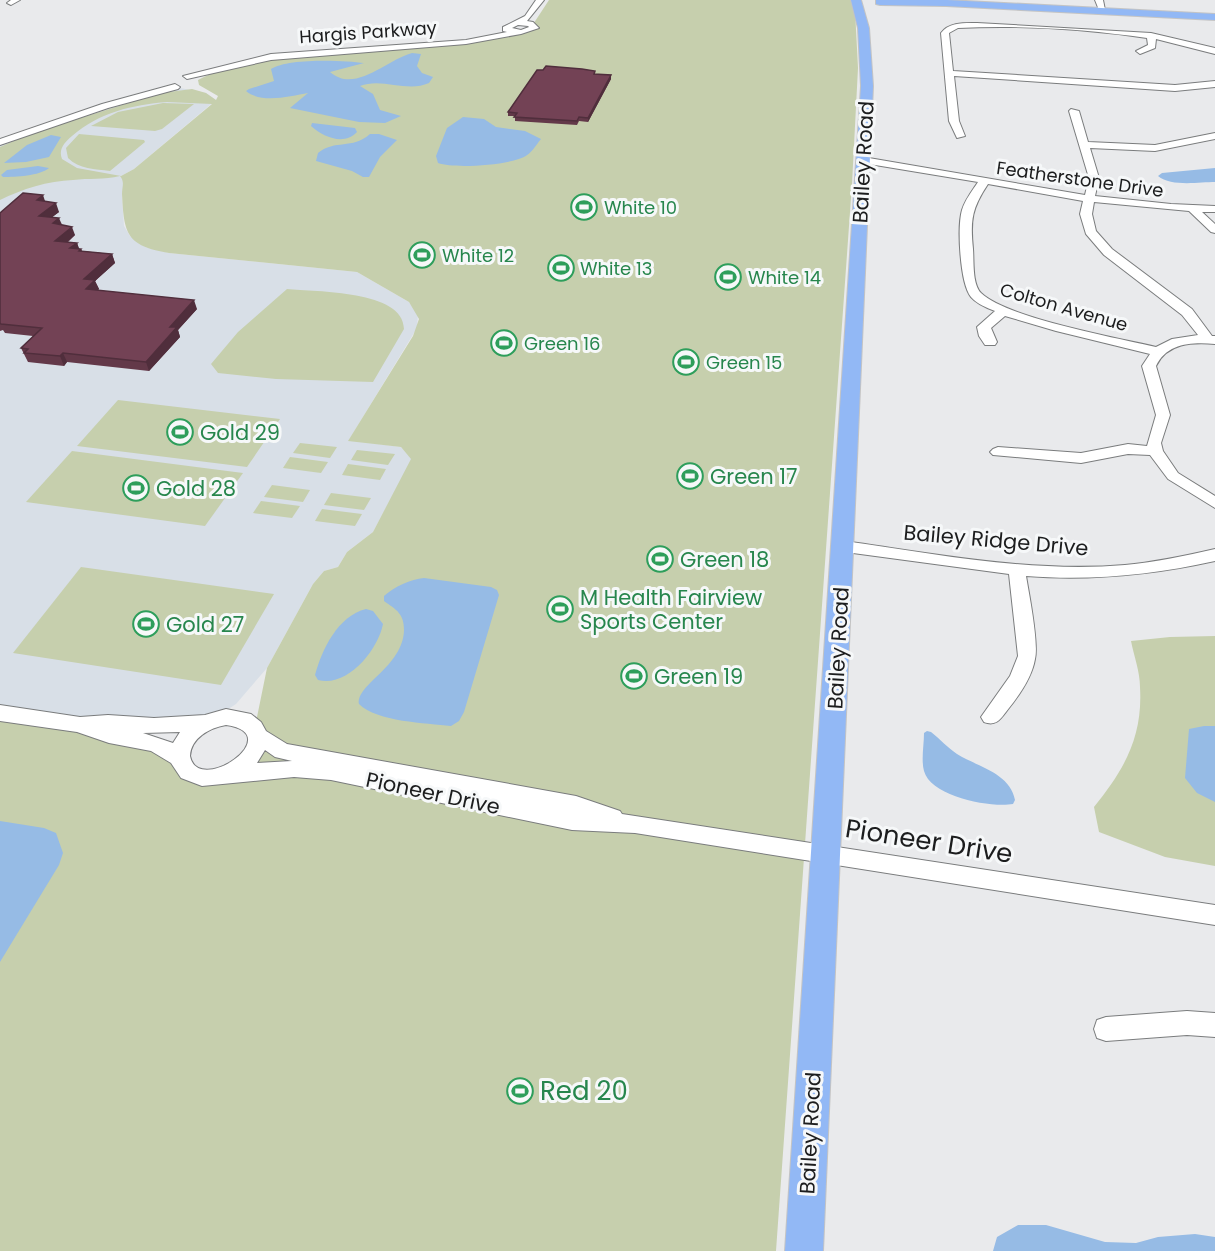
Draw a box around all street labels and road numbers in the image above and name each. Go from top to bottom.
street label: Hargis Parkway [298,15,438,49]
street label: Bailey Road [845,100,881,224]
street label: Featherstone Drive [995,155,1165,203]
street label: Colton Avenue [997,277,1131,337]
street label: Bailey Ridge Drive [902,517,1090,563]
street label: Bailey Road [820,586,856,710]
street label: Pioneer Drive [363,765,503,821]
street label: Pioneer Drive [843,810,1015,872]
street label: Bailey Road [792,1071,828,1195]

